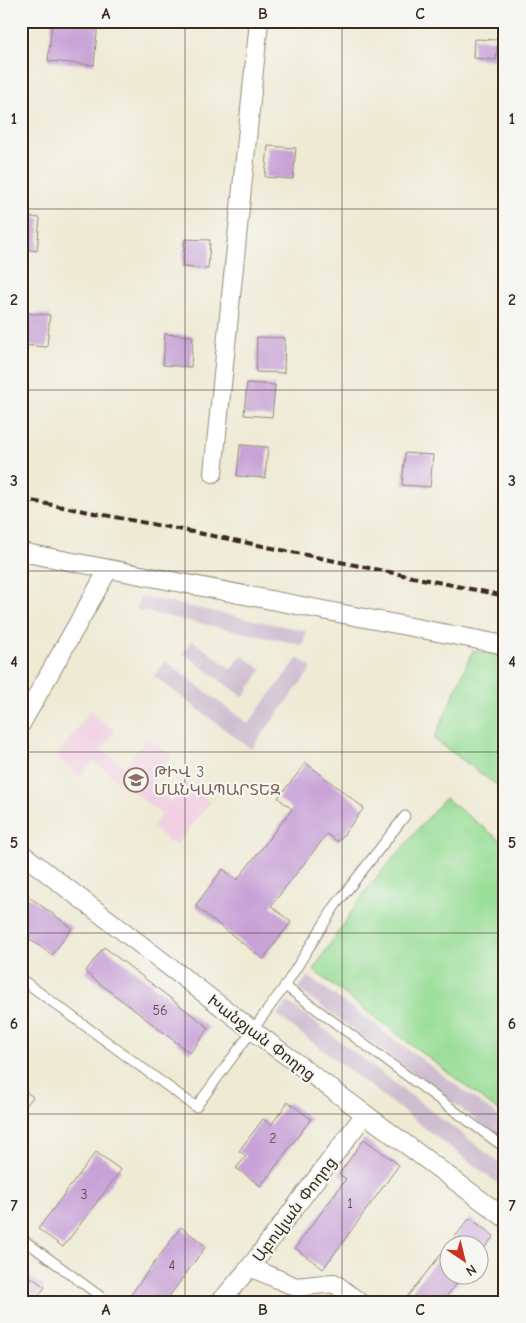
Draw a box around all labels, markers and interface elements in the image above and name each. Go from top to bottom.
text: A [102,5,111,23]
text: B [258,5,268,23]
text: C [415,5,425,23]
text: 1 [11,110,17,128]
text: 1 [509,110,515,128]
text: 2 [10,291,18,309]
text: 2 [508,291,516,309]
text: 3 [10,472,18,490]
text: 3 [508,472,516,490]
text: 4 [10,653,18,671]
text: 4 [508,653,516,671]
place label: ԹԻՎ 3 ՄԱՆԿԱՊԱՐՏԵԶ [154,763,281,799]
school or university icon: ԹԻՎ 3 ՄԱՆԿԱՊԱՐՏԵԶ [123,767,149,793]
text: 5 [10,834,18,852]
text: 5 [508,834,516,852]
street label: Խանջյան Փողոց [204,991,319,1084]
house number: 56 [152,1002,168,1019]
text: 6 [10,1015,18,1033]
text: 6 [508,1015,516,1033]
house number: 2 [269,1130,277,1147]
street label: Աբովյան Փողոց [249,1153,340,1266]
house number: 3 [80,1186,88,1203]
house number: 1 [347,1195,353,1212]
text: 7 [10,1197,18,1215]
text: 7 [508,1197,516,1215]
north arrow [438,1236,488,1286]
house number: 4 [169,1257,176,1274]
text: N [463,1261,480,1280]
text: A [102,1301,111,1319]
text: B [258,1301,268,1319]
text: C [415,1301,425,1319]

